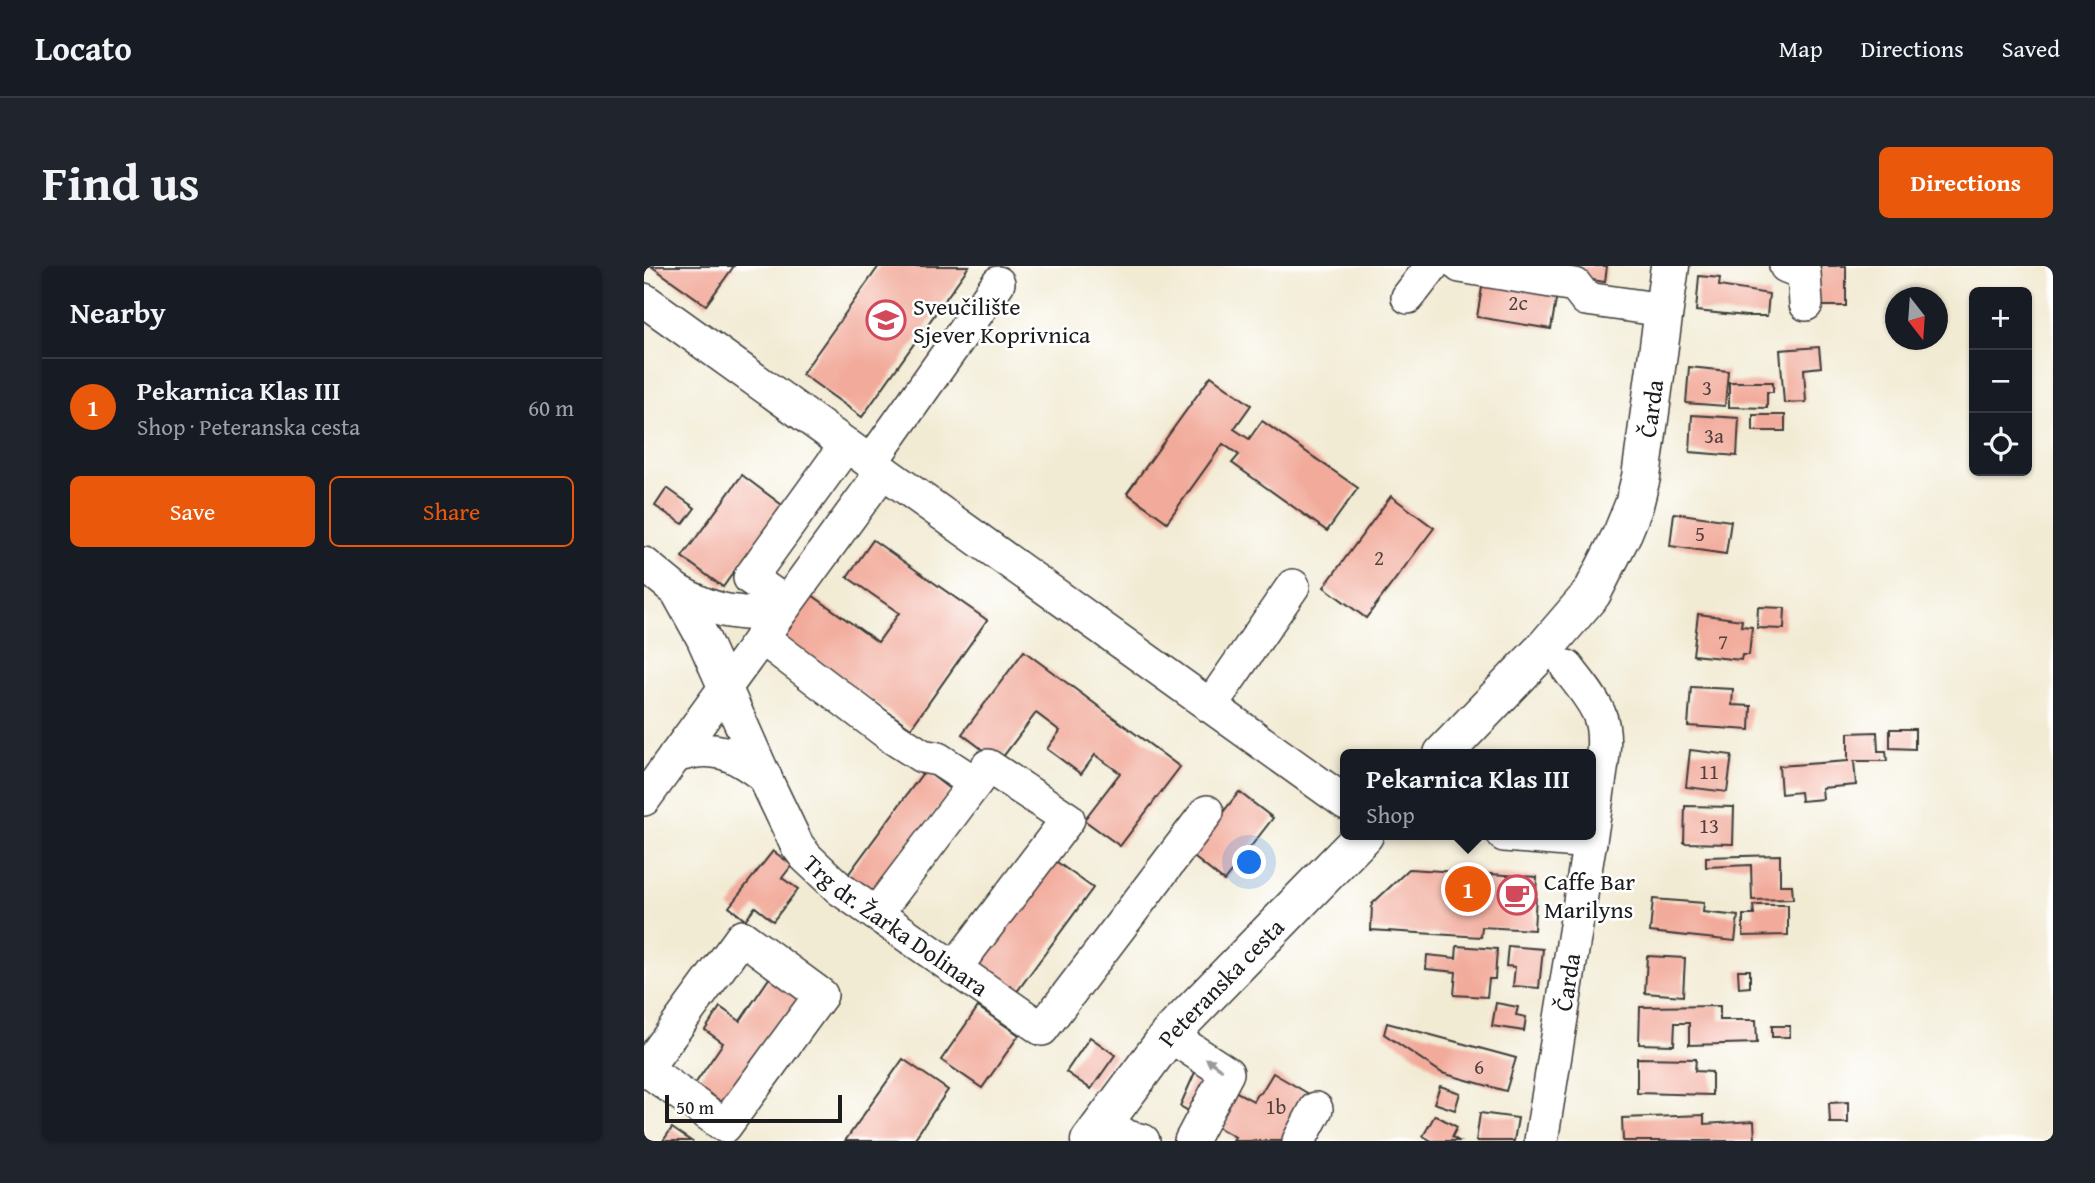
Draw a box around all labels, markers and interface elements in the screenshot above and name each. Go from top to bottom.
text: Locato [35,24,132,72]
text: Map [1779,31,1823,66]
text: Directions [1861,31,1964,66]
text: Saved [2002,31,2060,66]
text: Find us [42,146,200,218]
button: Directions [1879,147,2053,218]
house number: 2c [1508,287,1528,318]
north arrow [1885,287,1948,350]
map controls [1969,287,2032,476]
button: + [1969,287,2032,350]
place label: Sveučilište Sjever Koprivnica [913,289,1091,352]
text: Nearby [70,290,166,334]
school or university icon: Sveučilište Sjever Koprivnica [865,299,907,341]
button: − [1969,350,2032,413]
text: Pekarnica Klas III [137,371,340,410]
house number: 3 [1702,372,1712,403]
street label: Čarda [1629,377,1672,440]
text: 1 [87,391,99,424]
text: 60 m [528,391,574,424]
text: Shop · Peteranska cesta [137,410,360,443]
button: locate [1969,413,2032,476]
house number: 3a [1704,420,1724,451]
button: Save [70,476,315,547]
button: Share [329,476,574,547]
house number: 5 [1695,518,1705,549]
house number: 2 [1374,542,1384,573]
house number: 7 [1718,626,1728,657]
popup [1340,749,1596,840]
house number: 11 [1699,756,1719,787]
text: Pekarnica Klas III [1366,759,1570,798]
text: Shop [1366,798,1415,831]
house number: 13 [1699,810,1719,841]
your location [1232,845,1266,879]
street label: Trg dr. Žarka Dolinara [796,846,996,1005]
pin: 1 [1445,863,1491,915]
place label: Caffe Bar Marilyns [1544,864,1635,927]
cafe icon: Caffe Bar Marilyns [1496,874,1538,916]
street label: Peteranska cesta [1149,909,1292,1054]
street label: Čarda [1545,950,1589,1014]
house number: 6 [1474,1051,1484,1082]
one-way arrow [1205,1057,1223,1071]
house number: 1b [1266,1091,1286,1122]
scale bar [665,1092,842,1124]
text: 50 m [676,1093,714,1121]

